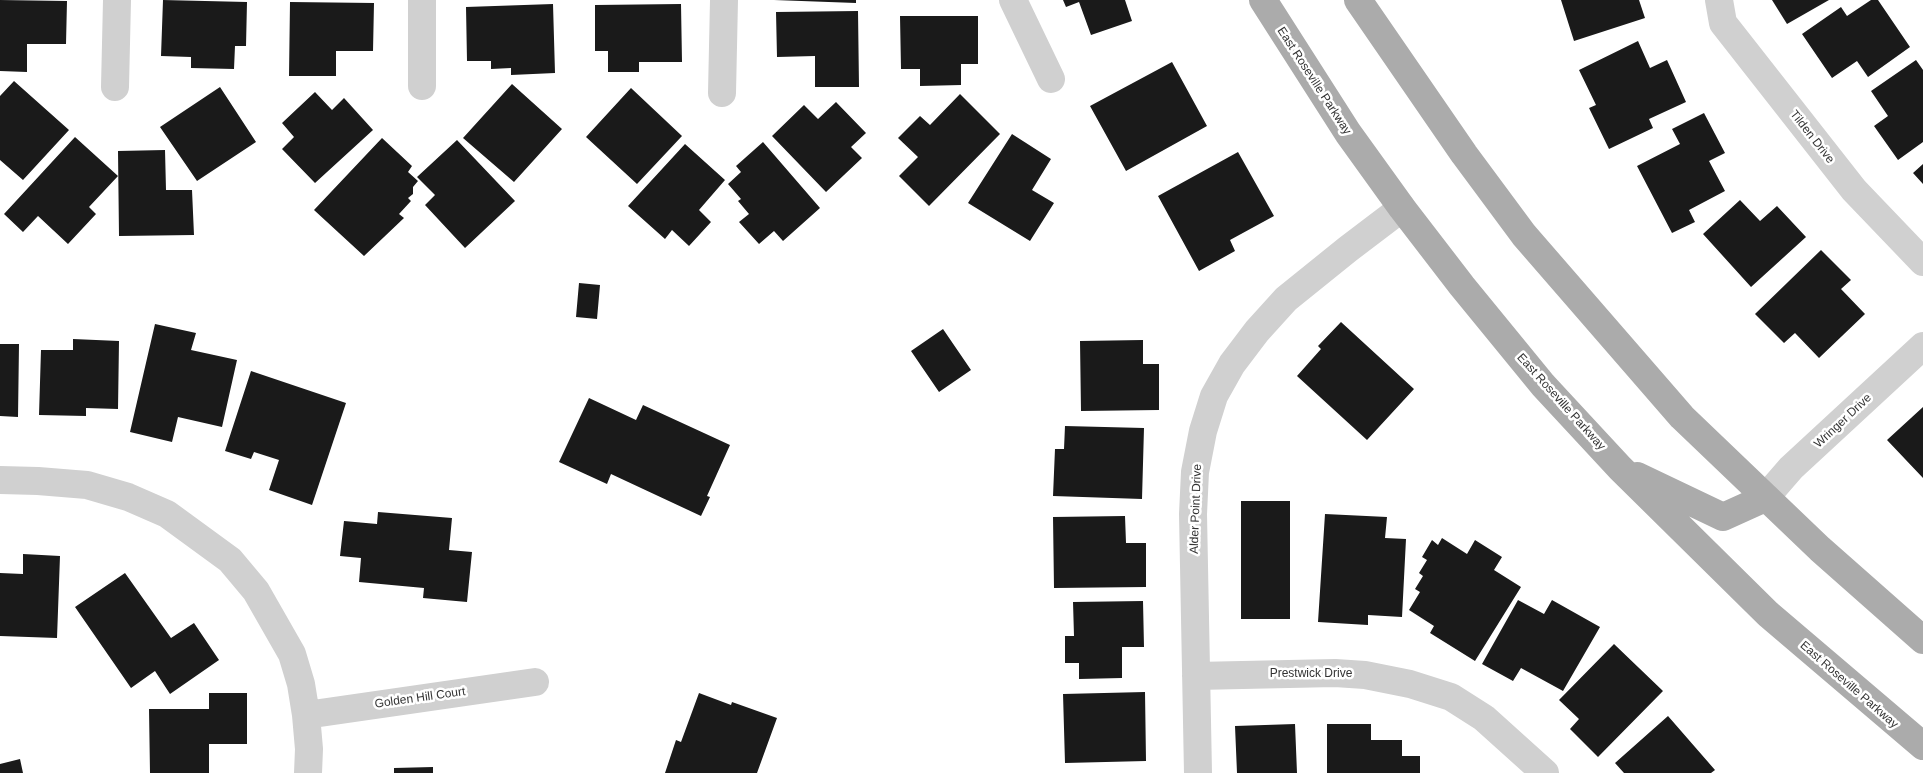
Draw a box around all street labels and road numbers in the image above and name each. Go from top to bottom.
street label: East Roseville Parkway [1274,25,1354,137]
street label: Tilden Drive [1787,108,1837,166]
street label: East Roseville Parkway [1514,351,1608,453]
street label: Wringer Drive [1811,391,1875,451]
street label: Alder Point Drive [1187,464,1205,554]
street label: East Roseville Parkway [1797,638,1901,732]
street label: Prestwick Drive [1270,667,1352,681]
street label: Golden Hill Court [374,685,466,711]

